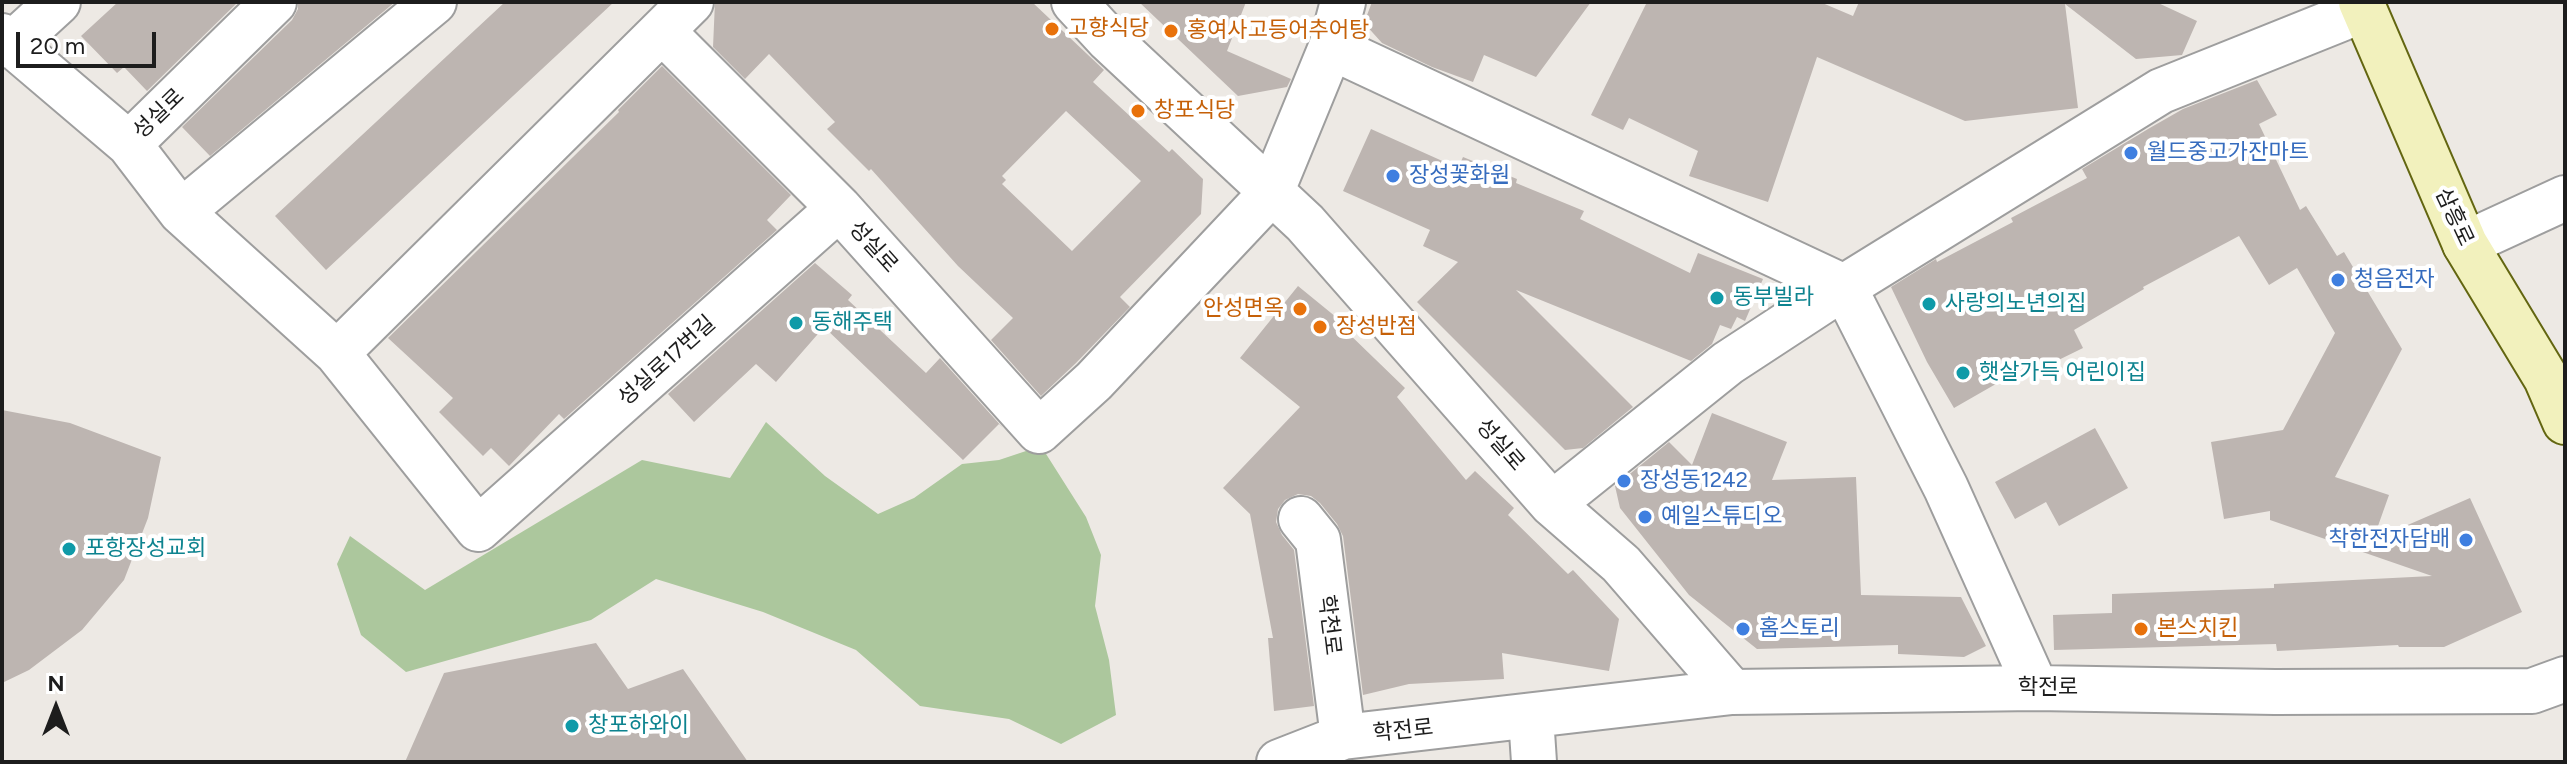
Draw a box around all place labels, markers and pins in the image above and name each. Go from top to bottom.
place label: 고향식당 [1068,16,1149,42]
place label: 홍여사고등어추어탕 [1187,18,1369,44]
marker: 고향식당 [1043,20,1061,38]
marker: 홍여사고등어추어탕 [1162,22,1180,40]
place label: 창포식당 [1154,98,1235,124]
marker: 창포식당 [1129,102,1147,120]
place label: 월드중고가잔마트 [2147,140,2309,166]
marker: 월드중고가잔마트 [2122,144,2140,162]
place label: 장성꽃화원 [1409,163,1510,189]
marker: 장성꽃화원 [1384,167,1402,185]
place label: 청음전자 [2354,267,2435,293]
marker: 청음전자 [2329,271,2347,289]
place label: 동부빌라 [1733,285,1814,311]
marker: 동부빌라 [1708,289,1726,307]
place label: 사랑의노년의집 [1945,291,2087,317]
marker: 사랑의노년의집 [1920,295,1938,313]
place label: 안성면옥 [1203,296,1284,322]
marker: 안성면옥 [1291,300,1309,318]
place label: 동해주택 [812,310,893,336]
marker: 동해주택 [787,314,805,332]
place label: 장성반점 [1336,314,1417,340]
marker: 장성반점 [1311,318,1329,336]
place label: 햇살가득 어린이집 [1979,360,2146,386]
marker: 햇살가득 어린이집 [1954,364,1972,382]
place label: 장성동1242 [1640,468,1748,494]
marker: 장성동1242 [1615,472,1633,490]
place label: 예일스튜디오 [1661,504,1782,530]
marker: 예일스튜디오 [1636,508,1654,526]
place label: 착한전자담배 [2329,527,2450,553]
marker: 착한전자담배 [2457,531,2475,549]
place label: 포항장성교회 [85,536,206,562]
marker: 포항장성교회 [60,540,78,558]
place label: 홈스토리 [1759,616,1840,642]
place label: 본스치킨 [2157,616,2238,642]
marker: 홈스토리 [1734,620,1752,638]
marker: 본스치킨 [2132,620,2150,638]
place label: 창포하와이 [588,713,689,739]
marker: 창포하와이 [563,717,581,735]

